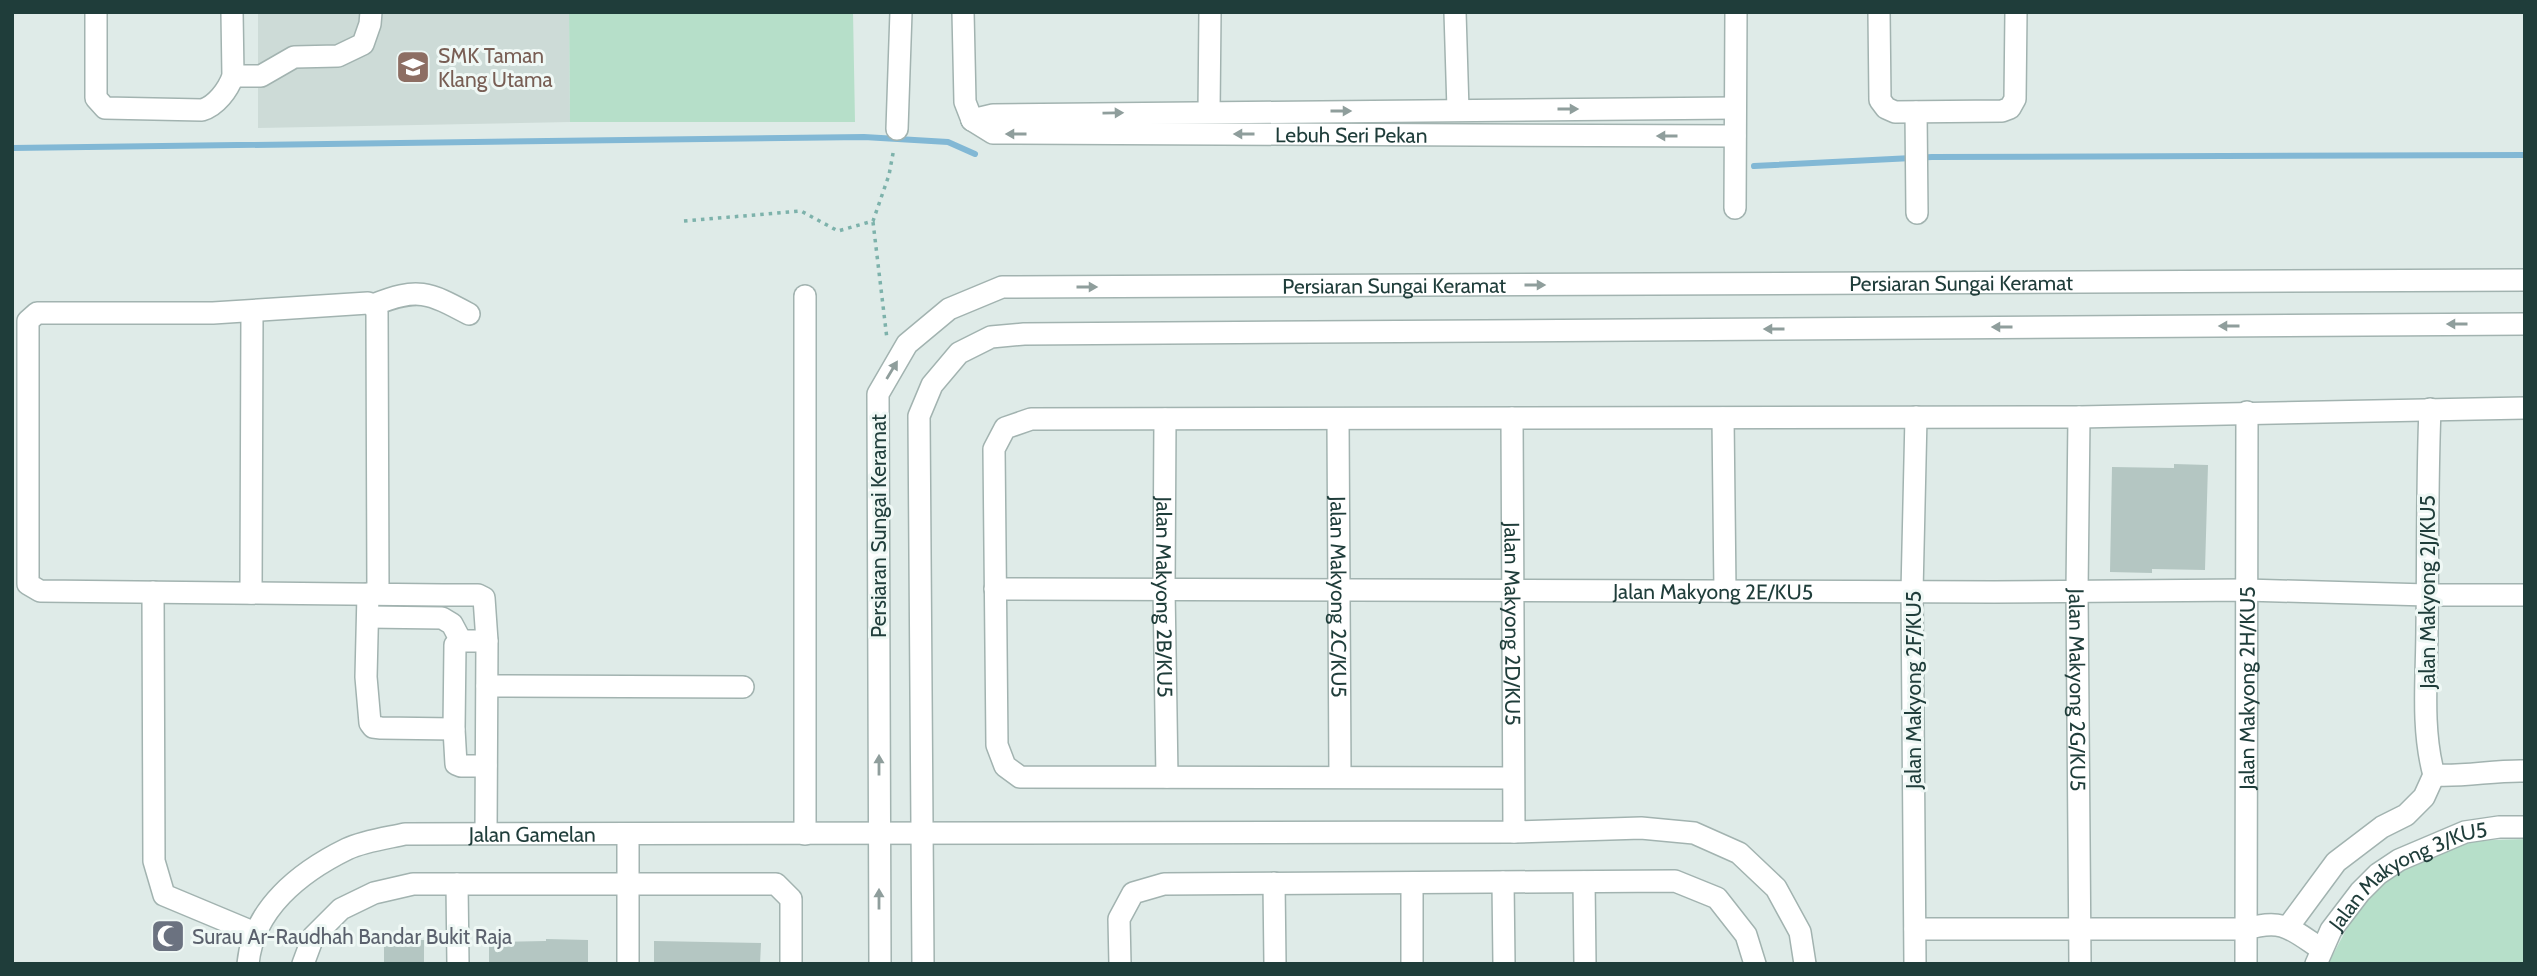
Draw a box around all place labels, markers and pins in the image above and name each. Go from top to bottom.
place label: SMK Taman Klang Utama [438,43,553,92]
school or university icon: SMK Taman Klang Utama [394,48,432,86]
mosque icon: Surau Ar-Raudhah Bandar Bukit Raja [149,917,187,955]
place label: Surau Ar-Raudhah Bandar Bukit Raja [192,924,512,950]

